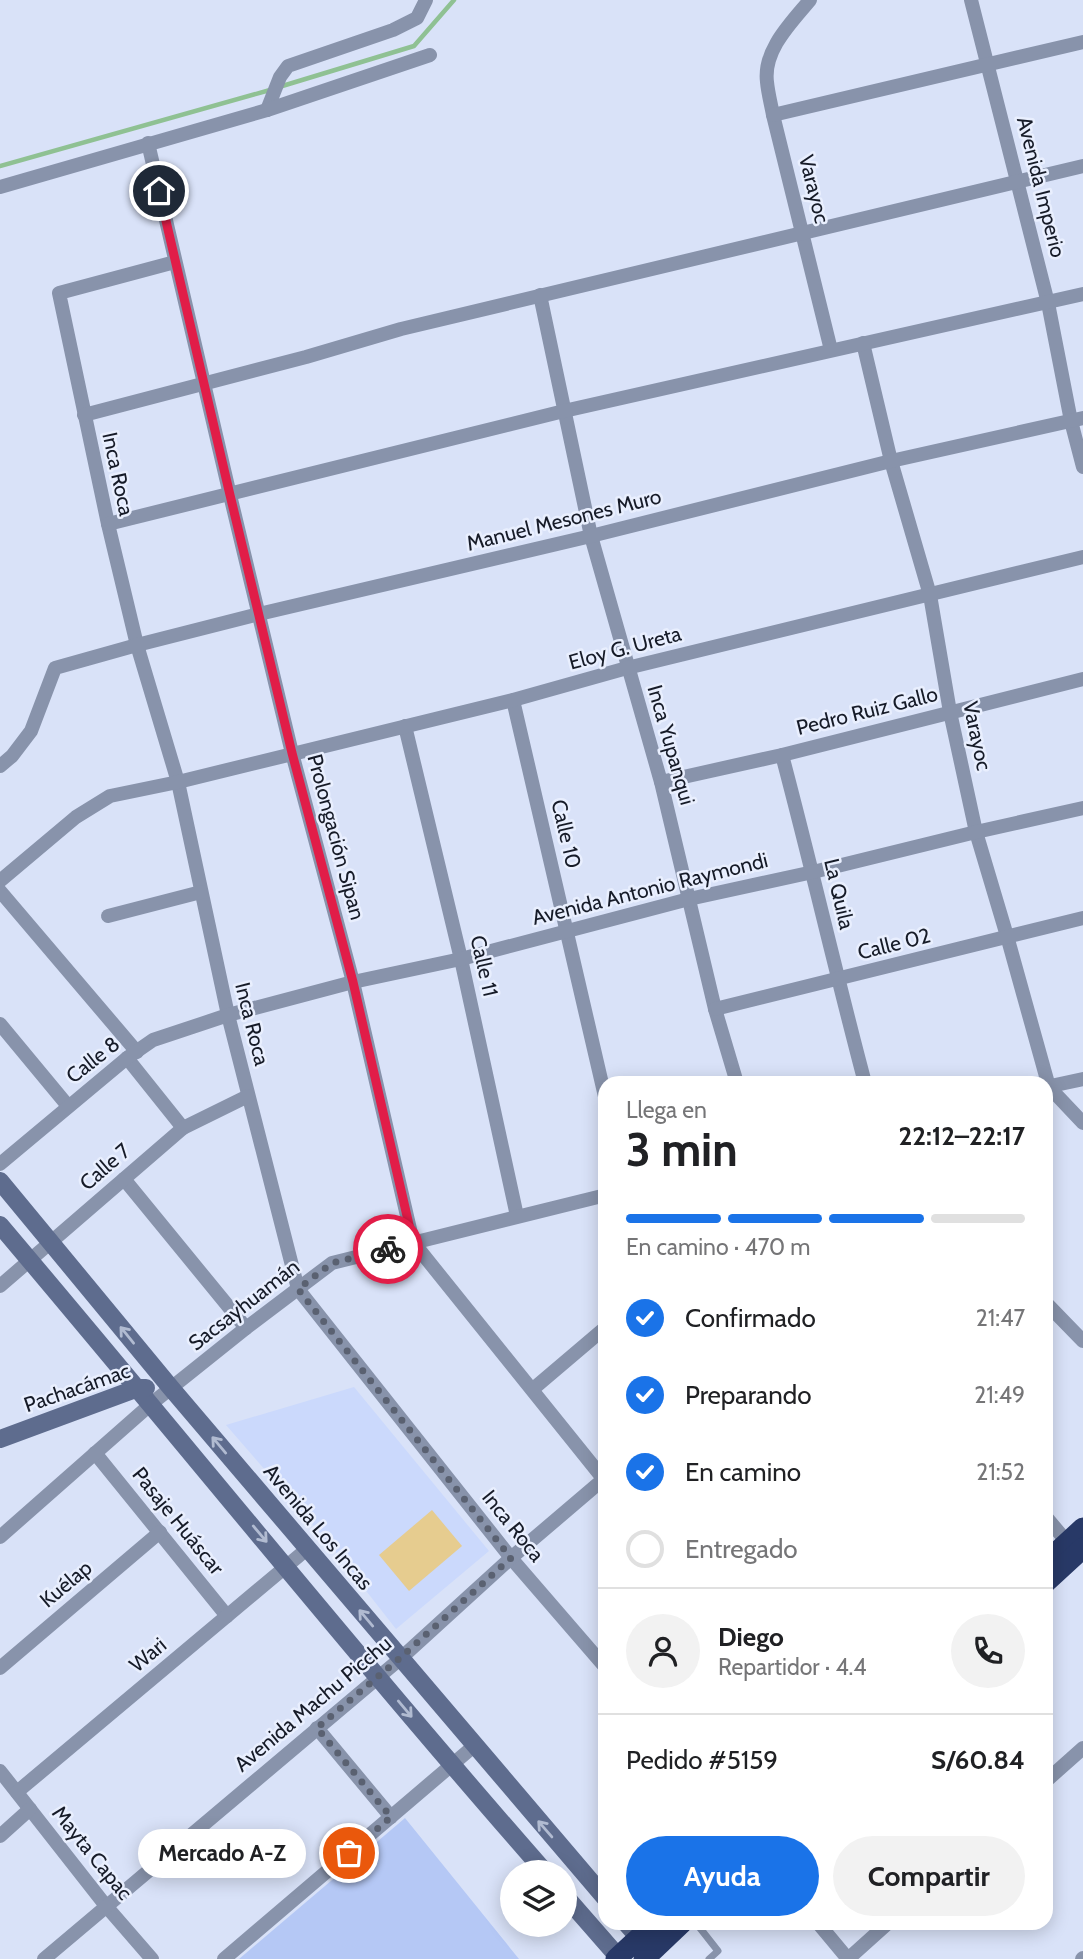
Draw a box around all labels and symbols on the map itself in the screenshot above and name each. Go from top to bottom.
street label: Avenida Imperio [1012,114,1071,260]
street label: Varayoc [794,152,835,226]
pin [129,161,189,221]
street label: Inca Roca [97,430,140,518]
street label: Manuel Mesones Muro [464,483,664,556]
street label: Eloy G. Ureta [566,620,684,675]
street label: Pedro Ruiz Gallo [794,681,940,740]
street label: Inca Yupanqui [642,682,701,808]
street label: Varayoc [958,699,997,773]
street label: Prolongación Sipan [302,751,371,922]
street label: Calle 10 [546,797,587,871]
street label: Avenida Antonio Raymondi [529,847,770,930]
street label: La Quila [819,856,860,932]
street label: Calle 02 [855,922,933,965]
street label: Calle 11 [465,933,504,999]
street label: Inca Roca [230,980,275,1068]
street label: Calle 8 [61,1031,124,1088]
street label: Calle 7 [74,1138,135,1195]
courier [353,1214,423,1284]
street label: Sacsayhuamán [183,1254,304,1356]
one-way arrow [119,1327,135,1345]
street label: Pachacámac [21,1358,133,1417]
one-way arrow [211,1436,227,1454]
street label: Avenida Los Incas [259,1459,378,1595]
street label: Pasaje Huáscar [127,1462,230,1580]
street label: Inca Roca [477,1485,550,1566]
one-way arrow [252,1525,268,1543]
street label: Kuélap [35,1555,97,1612]
one-way arrow [358,1610,374,1628]
street label: Avenida Machu Picchu [229,1631,396,1777]
street label: Wari [124,1632,171,1677]
one-way arrow [397,1700,413,1718]
street label: Mayta Capac [47,1801,138,1905]
one-way arrow [537,1820,553,1838]
pin [319,1823,379,1883]
callout: Mercado A-Z [139,1828,307,1878]

